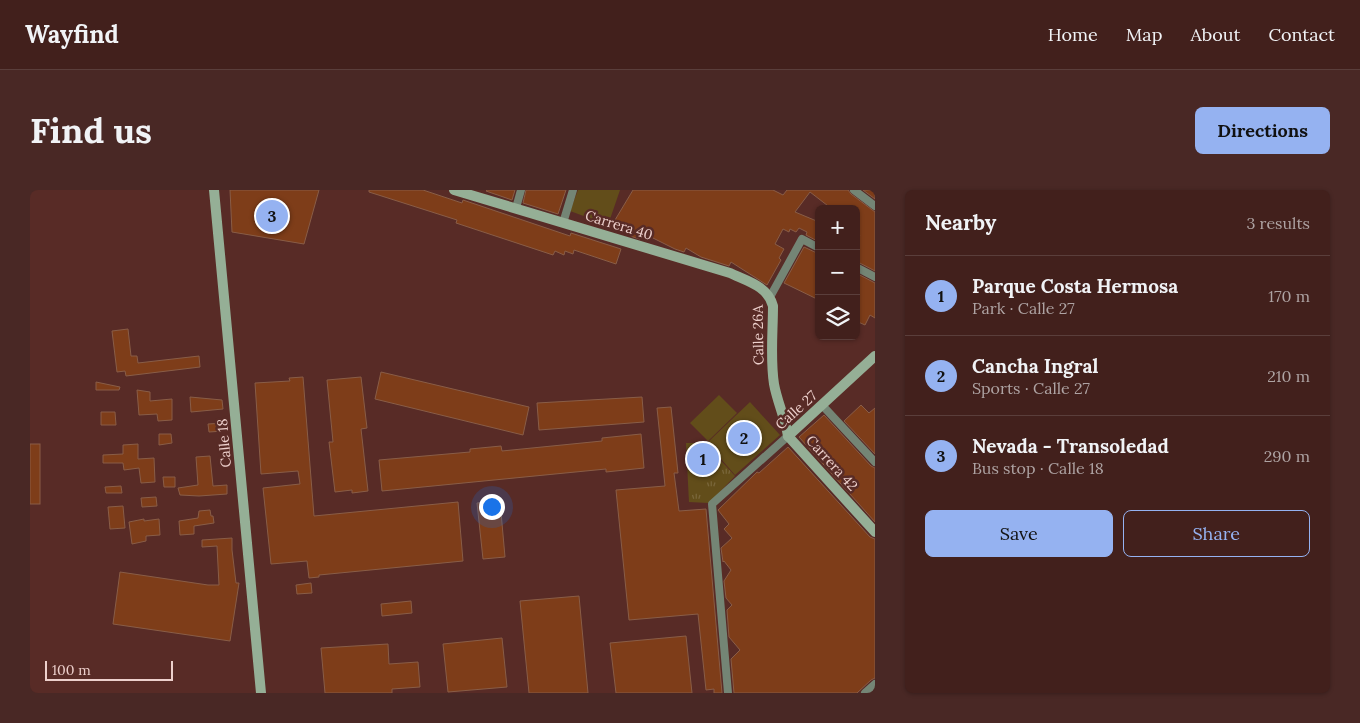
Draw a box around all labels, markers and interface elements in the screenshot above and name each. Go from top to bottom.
text: Wayfind [25,19,119,50]
text: Home [1048,23,1098,46]
text: Map [1126,23,1162,46]
text: About [1190,23,1240,46]
text: Contact [1268,23,1335,46]
button: Directions [1195,107,1330,154]
text: Find us [30,108,152,153]
pin: 3 [256,197,288,235]
map controls [815,205,860,340]
button: + [815,205,860,250]
street label: Carrera 40 [583,206,655,244]
text: Nearby [925,209,996,236]
text: 3 results [1246,213,1310,233]
button: − [815,250,860,295]
text: Parque Costa Hermosa [972,274,1178,298]
text: 1 [938,286,944,306]
text: 170 m [1268,286,1310,306]
button: layers [815,295,860,340]
text: Park · Calle 27 [972,298,1075,318]
street label: Calle 26A [748,304,768,365]
text: Cancha Ingral [972,354,1099,378]
text: 2 [937,366,945,386]
text: 210 m [1267,366,1310,386]
text: Sports · Calle 27 [972,378,1090,398]
street label: Calle 27 [771,386,821,433]
street label: Calle 18 [213,418,235,468]
pin: 2 [728,419,760,457]
street label: Carrera 42 [802,431,862,495]
text: Nevada - Transoledad [972,434,1169,458]
pin: 1 [687,440,719,478]
text: 3 [937,446,945,466]
text: 290 m [1264,446,1310,466]
text: Bus stop · Calle 18 [972,458,1104,478]
your location [479,494,505,520]
button: Save [925,510,1113,557]
button: Share [1123,510,1310,557]
scale bar [45,658,172,681]
text: 100 m [52,661,91,679]

